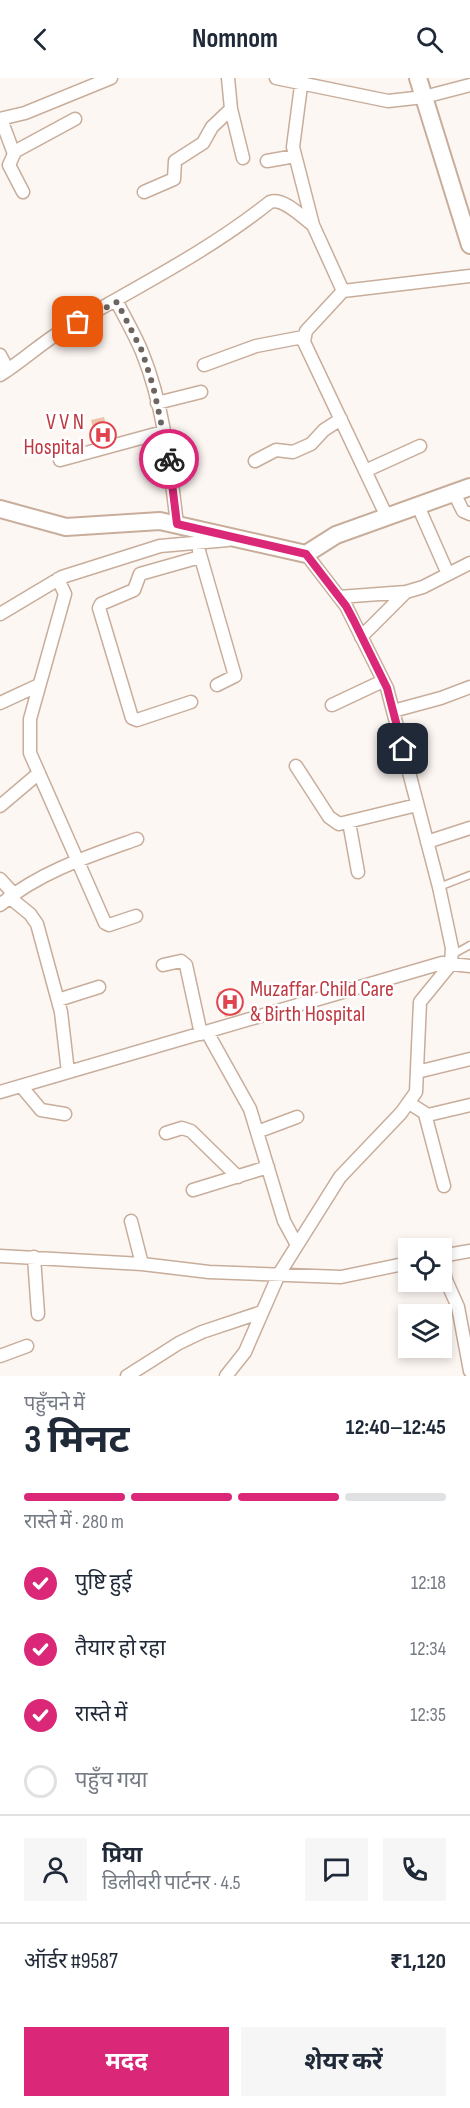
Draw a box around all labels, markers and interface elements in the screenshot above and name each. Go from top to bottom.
icon: back [24,23,57,56]
text: Nomnom [192,23,278,55]
icon: search [413,23,446,56]
pin [52,296,103,347]
icon: bag [61,305,94,338]
place label: V V N Hospital [23,409,84,461]
hospital icon: V V N Hospital [88,420,118,450]
courier [139,429,199,489]
icon: bike [153,443,186,476]
pin [377,723,428,774]
icon: home [386,732,419,765]
place label: Muzaffar Child Care & Birth Hospital [250,976,394,1028]
hospital icon: Muzaffar Child Care & Birth Hospital [215,987,245,1017]
map controls [398,1238,452,1358]
button: locate [398,1238,452,1292]
button: layers [398,1304,452,1358]
text: पहुँचने में [24,1392,85,1416]
text: 12:40–12:45 [346,1414,446,1441]
text: 3 मिनट [24,1417,129,1464]
text: रास्ते में · 280 m [24,1510,124,1534]
icon: check [24,1567,57,1600]
text: पुष्टि हुई [75,1569,132,1596]
text: 12:18 [411,1571,446,1595]
icon: check [24,1633,57,1666]
text: तैयार हो रहा [75,1635,166,1662]
text: 12:34 [410,1637,446,1661]
icon: check [24,1699,57,1732]
text: रास्ते में [75,1701,127,1728]
text: 12:35 [410,1703,446,1727]
text: पहुँच गया [75,1767,148,1794]
button: person [24,1838,87,1901]
button: chat [305,1838,368,1901]
button: phone [383,1838,446,1901]
text: प्रिया [102,1842,142,1869]
text: डिलीवरी पार्टनर · 4.5 [102,1871,241,1895]
text: ऑर्डर #9587 [24,1948,118,1975]
text: ₹1,120 [390,1948,446,1975]
button: मदद [24,2027,229,2096]
button: शेयर करें [241,2027,446,2096]

